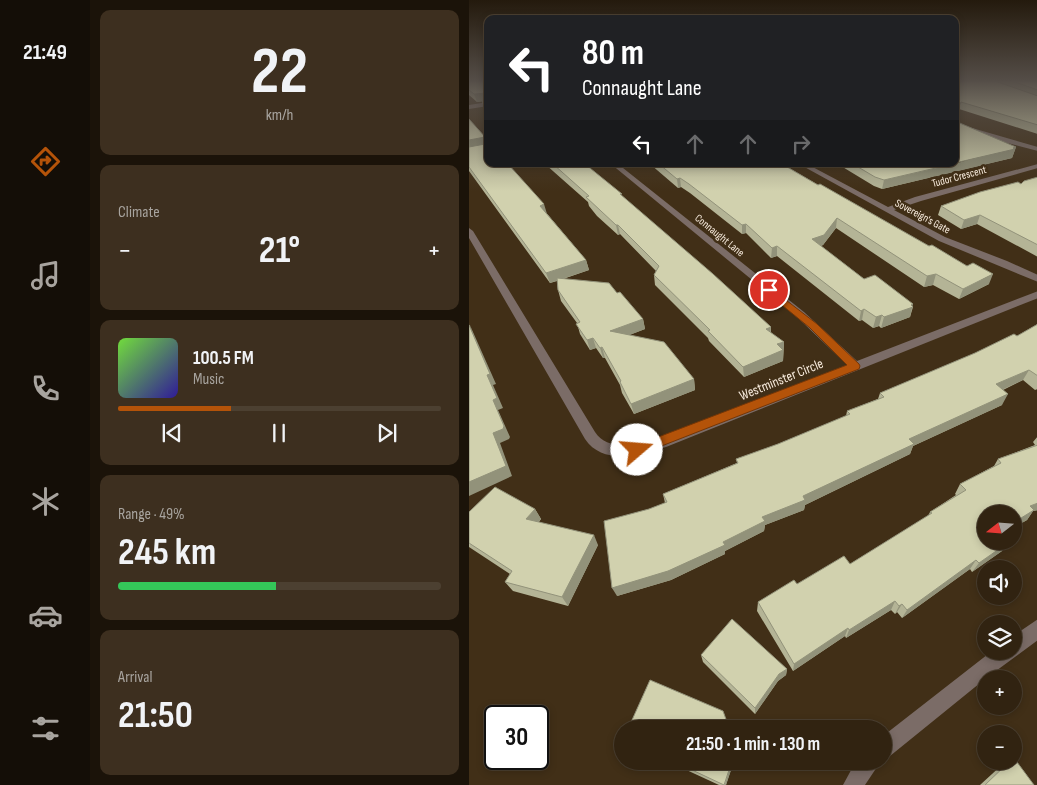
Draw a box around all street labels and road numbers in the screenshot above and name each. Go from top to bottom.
street label: Tudor Crescent [930,163,988,190]
street label: Sovereign's Gate [893,196,953,236]
street label: Connaught Lane [692,212,747,259]
street label: Westminster Circle [737,355,826,404]

